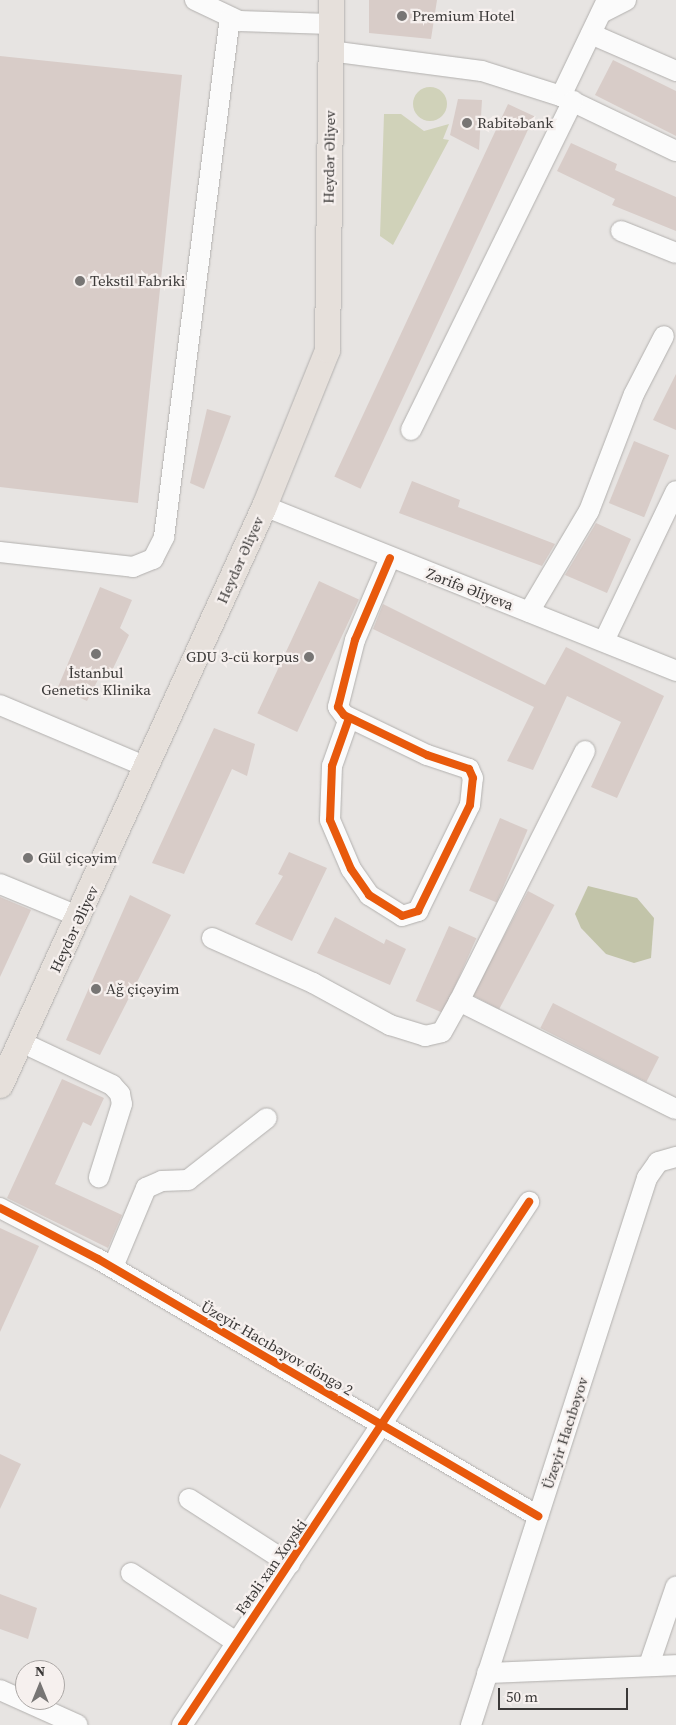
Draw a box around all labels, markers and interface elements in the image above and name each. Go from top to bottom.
place label: Premium Hotel [412,7,515,25]
marker: Premium Hotel [396,10,408,22]
street label: Heydər Əliyev [319,110,339,204]
place label: Rabitəbank [477,114,554,132]
marker: Rabitəbank [461,117,473,129]
place label: Tekstil Fabriki [90,272,185,290]
marker: Tekstil Fabriki [74,275,86,287]
street label: Heydər Əliyev [213,514,267,606]
street label: Zərifə Əliyeva [424,564,516,614]
marker: İstanbul Genetics Klinika [89,647,103,661]
place label: GDU 3-cü korpus [186,648,299,666]
marker: GDU 3-cü korpus [303,651,315,663]
place label: İstanbul Genetics Klinika [41,663,151,698]
place label: Gül çiçəyim [38,849,117,867]
marker: Gül çiçəyim [22,852,34,864]
street label: Heydər Əliyev [46,883,102,975]
place label: Ağ çiçəyim [106,980,180,998]
marker: Ağ çiçəyim [90,983,102,995]
street label: Üzeyir Hacıbəyov döngə 2 [198,1297,356,1399]
street label: Üzeyir Hacıbəyov [538,1374,592,1492]
street label: Fətəli xan Xoyski [231,1516,311,1618]
north arrow [15,1660,65,1710]
text: N [35,1661,45,1681]
scale bar [501,1678,631,1710]
text: 50 m [506,1686,538,1707]

